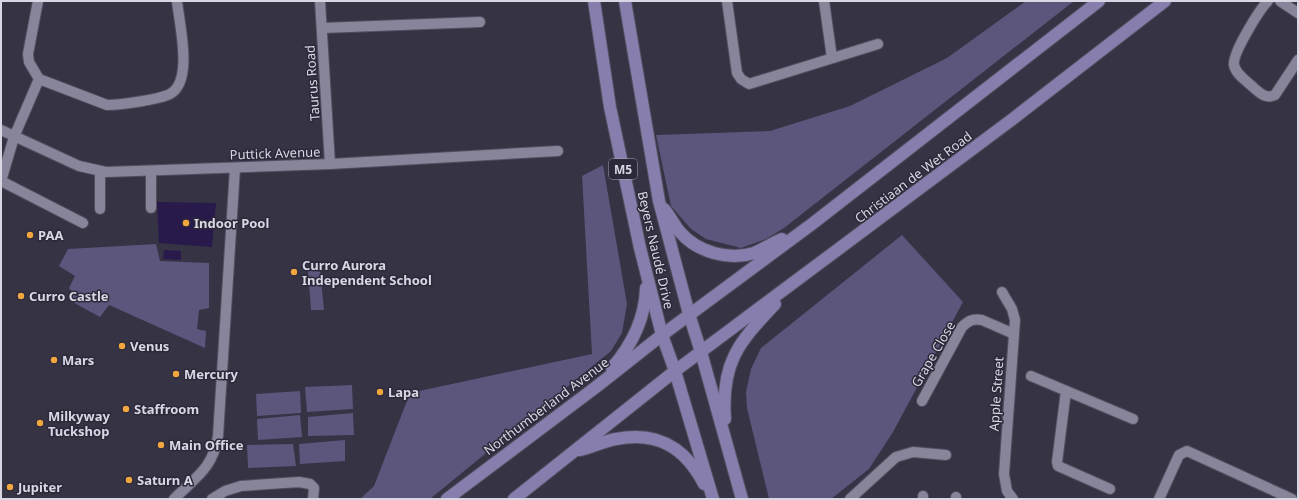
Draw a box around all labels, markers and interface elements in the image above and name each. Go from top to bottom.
street label: Taurus Road [300,45,324,121]
street label: Christiaan de Wet Road [851,127,975,227]
street label: Puttick Avenue [229,142,321,164]
road number: M5 [609,159,637,179]
street label: Beyers Naudé Drive [634,189,678,311]
place label: Indoor Pool [194,214,269,232]
marker: Indoor Pool [181,218,191,228]
place label: PAA [38,226,63,244]
marker: PAA [25,230,35,240]
place label: Curro Aurora Independent School [302,256,432,289]
marker: Curro Aurora Independent School [289,267,299,277]
place label: Curro Castle [29,287,109,305]
marker: Curro Castle [16,291,26,301]
street label: Grape Close [907,318,959,390]
place label: Venus [130,337,169,355]
marker: Venus [117,341,127,351]
place label: Mars [62,351,94,369]
street label: Northumberland Avenue [480,353,612,459]
marker: Mars [49,355,59,365]
street label: Apple Street [984,356,1008,432]
place label: Mercury [184,365,239,383]
marker: Mercury [171,369,181,379]
place label: Lapa [388,383,419,401]
marker: Lapa [375,387,385,397]
place label: Staffroom [134,400,199,418]
marker: Staffroom [121,404,131,414]
place label: Milkyway Tuckshop [48,407,110,440]
marker: Milkyway Tuckshop [35,418,45,428]
place label: Main Office [169,436,244,454]
marker: Main Office [156,440,166,450]
place label: Saturn A [137,471,193,489]
marker: Saturn A [124,475,134,485]
place label: Jupiter [17,478,62,496]
marker: Jupiter [5,482,15,492]

